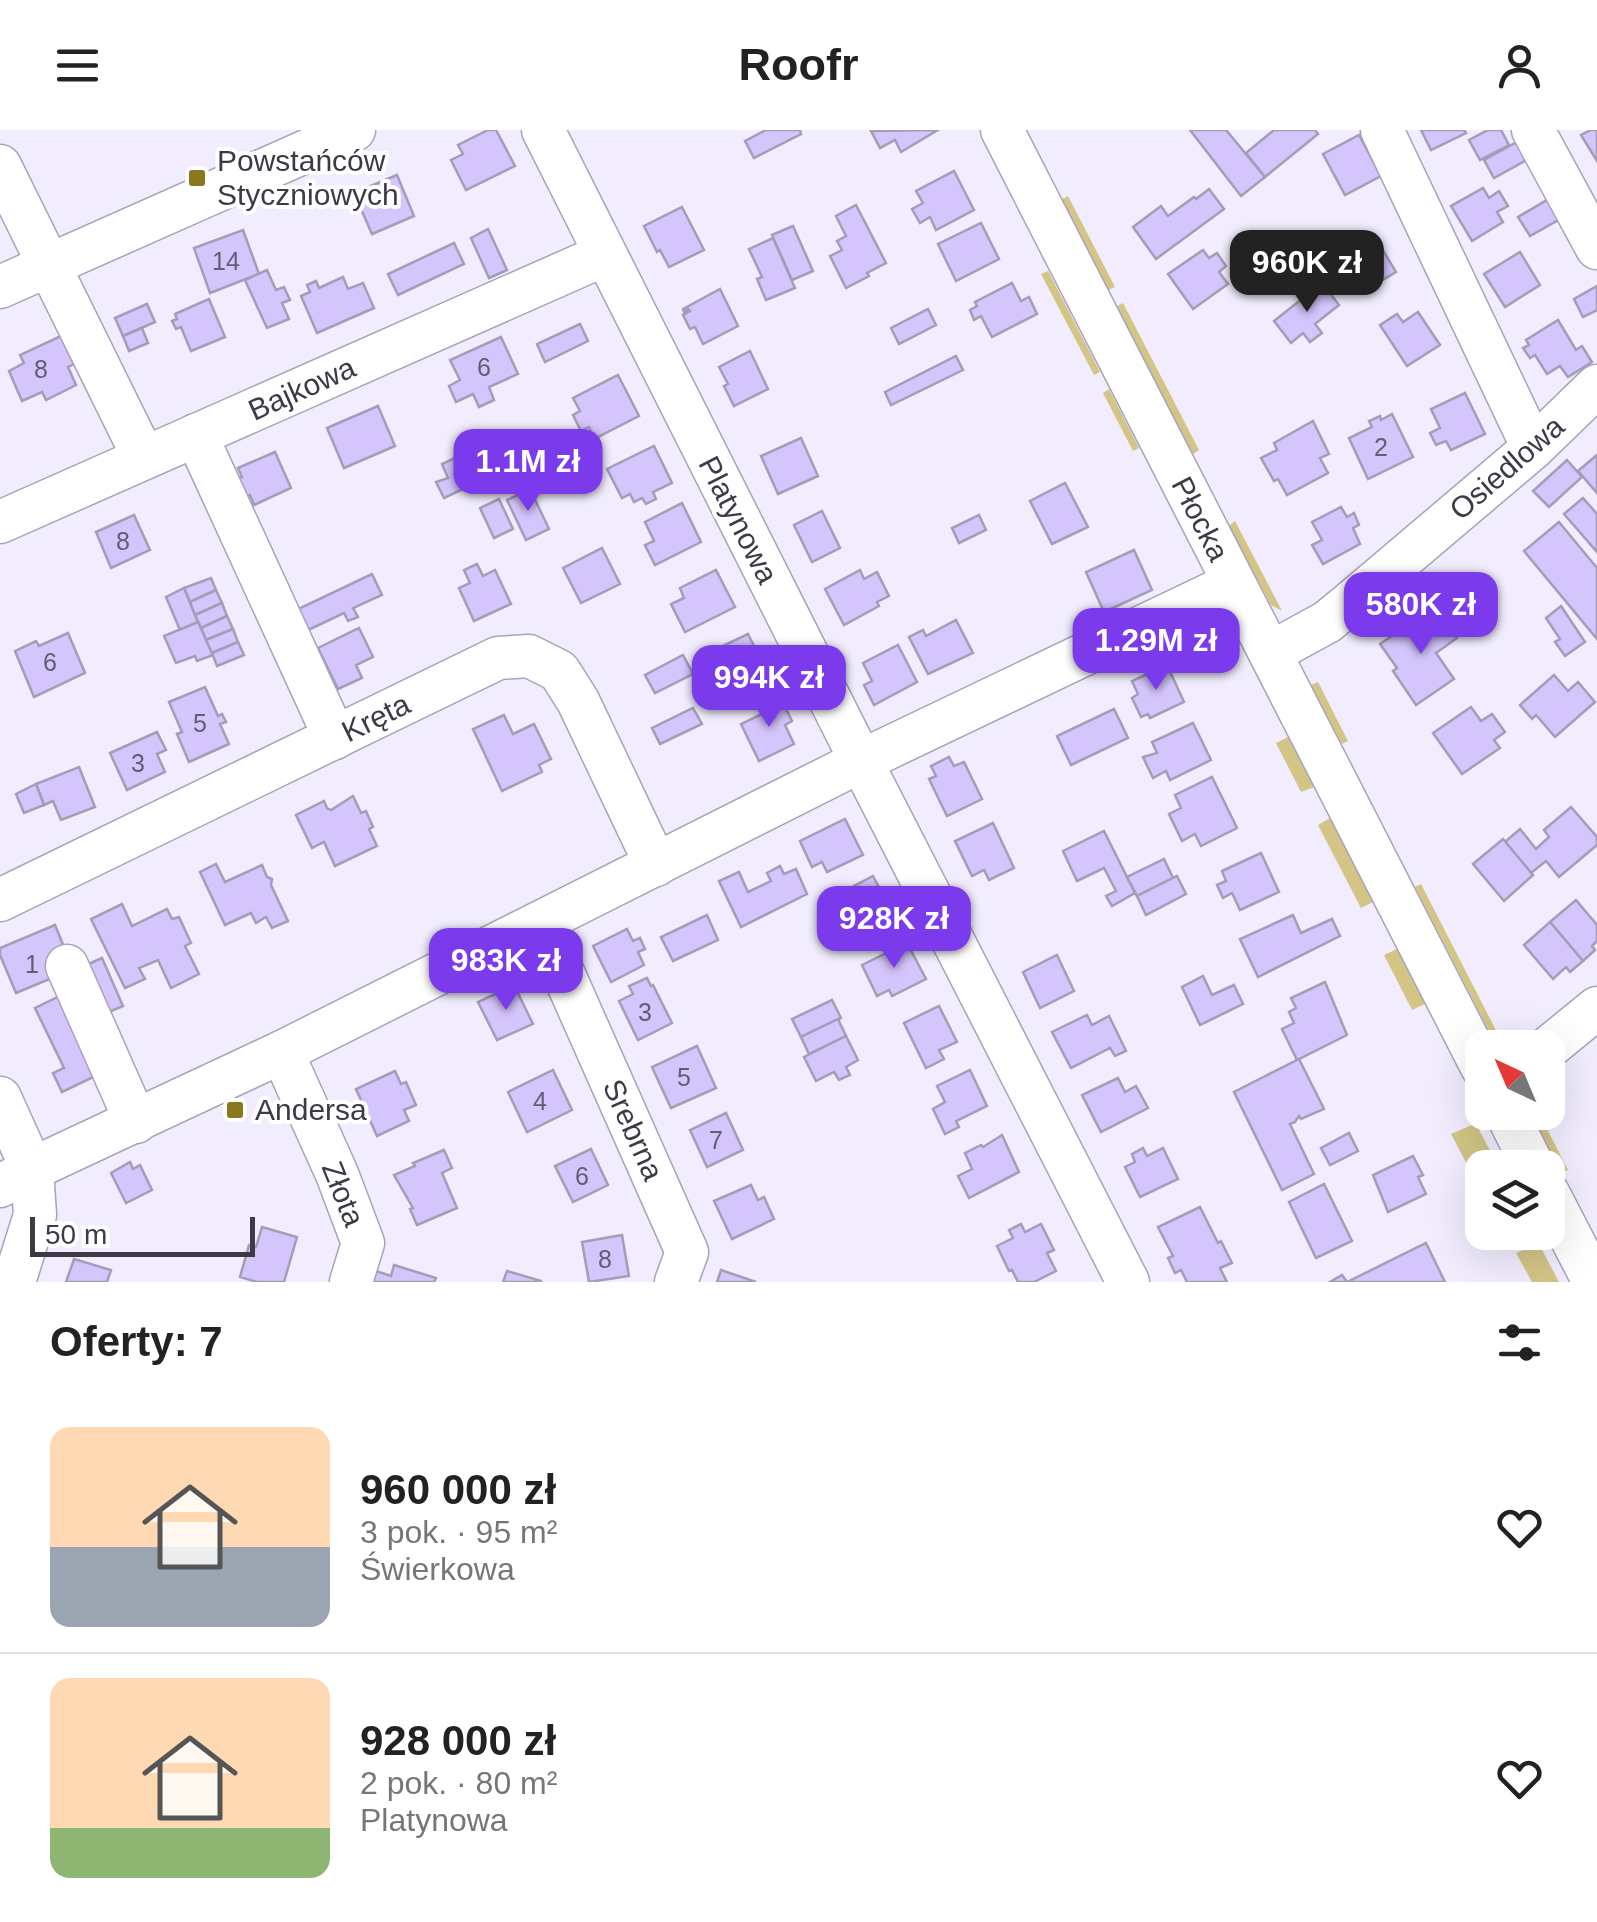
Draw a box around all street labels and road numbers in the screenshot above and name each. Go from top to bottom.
street label: Bajkowa [243,350,361,427]
street label: Osiedlowa [1443,409,1571,526]
street label: Platynowa [692,451,785,589]
street label: Płocka [1165,471,1236,567]
street label: Kręta [336,687,416,748]
street label: Srebrna [597,1074,670,1186]
street label: Złota [316,1157,371,1231]

